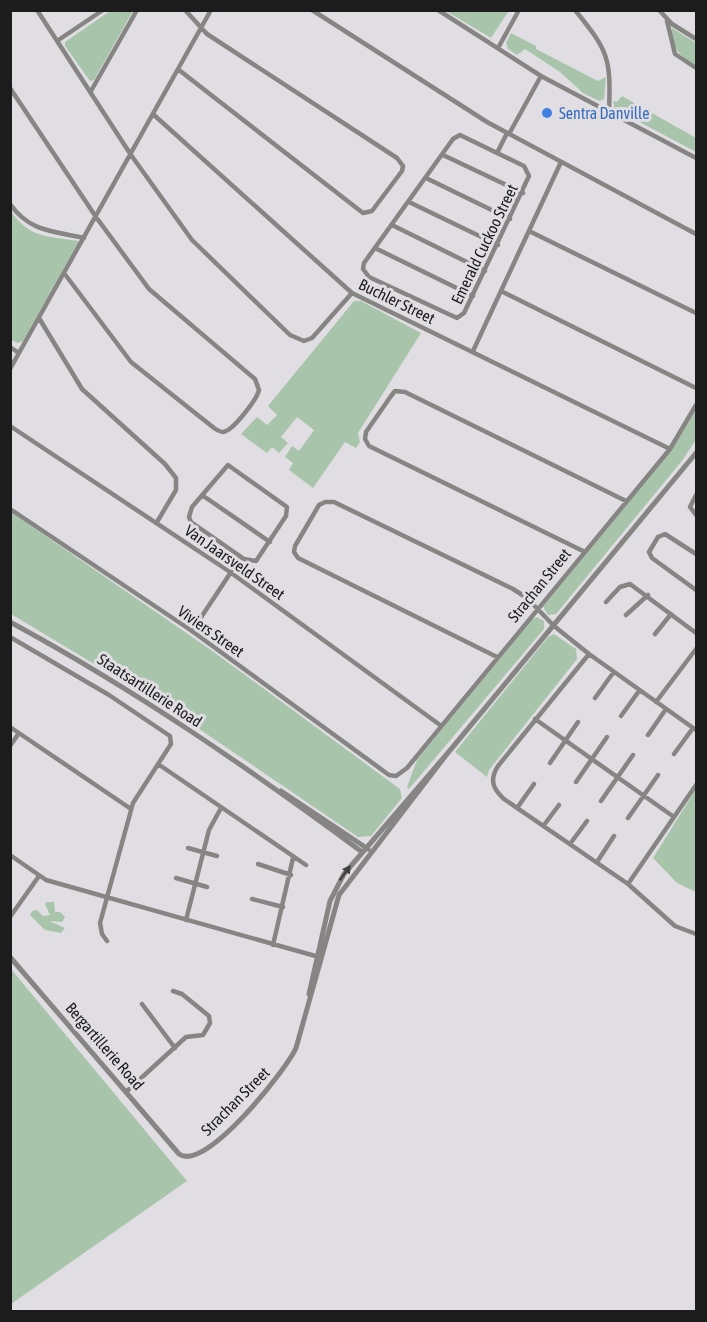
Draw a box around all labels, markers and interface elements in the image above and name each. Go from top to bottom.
place label: Sentra Danville [559,104,649,122]
marker: Sentra Danville [540,106,554,120]
street label: Emerald Cuckoo Street [447,181,521,307]
street label: Buchler Street [356,275,438,327]
street label: Van Jaarsveld Street [182,521,289,603]
street label: Strachan Street [504,544,574,625]
street label: Viviers Street [174,602,248,661]
street label: Staatsartillerie Road [94,650,206,730]
one-way arrow [339,865,351,881]
street label: Bergartillerie Road [61,999,148,1094]
street label: Strachan Street [197,1063,273,1139]

